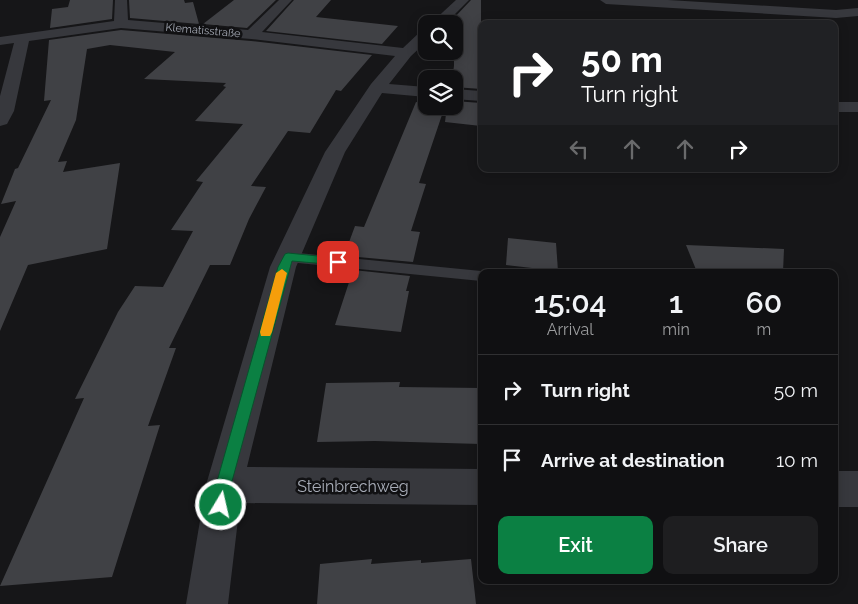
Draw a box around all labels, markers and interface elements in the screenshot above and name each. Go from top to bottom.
map controls [418,15,463,115]
button: search [418,15,463,60]
street label: Klematisstraße [165,21,242,40]
text: 50 m [581,39,663,80]
icon: right [498,40,563,105]
button: layers [418,70,463,115]
text: Turn right [581,81,678,107]
icon: left [565,135,593,163]
icon: ahead [618,135,646,163]
icon: ahead [671,135,699,163]
icon: right [724,135,752,163]
pin [317,241,359,283]
icon: arrive [324,248,352,276]
text: 15:04 [534,285,606,320]
text: 1 [669,285,683,320]
text: 60 [746,285,782,320]
text: Arrival [547,320,594,339]
text: min [662,320,690,339]
text: m [757,320,771,339]
icon: right [498,376,526,404]
text: Turn right [541,379,630,401]
text: 50 m [774,379,818,401]
icon: arrive [498,446,526,474]
text: Arrive at destination [541,449,725,471]
text: 10 m [776,449,818,471]
street label: Steinbrechweg [297,477,409,496]
position arrow [194,478,246,530]
button: Exit [498,516,653,574]
button: Share [663,516,818,574]

